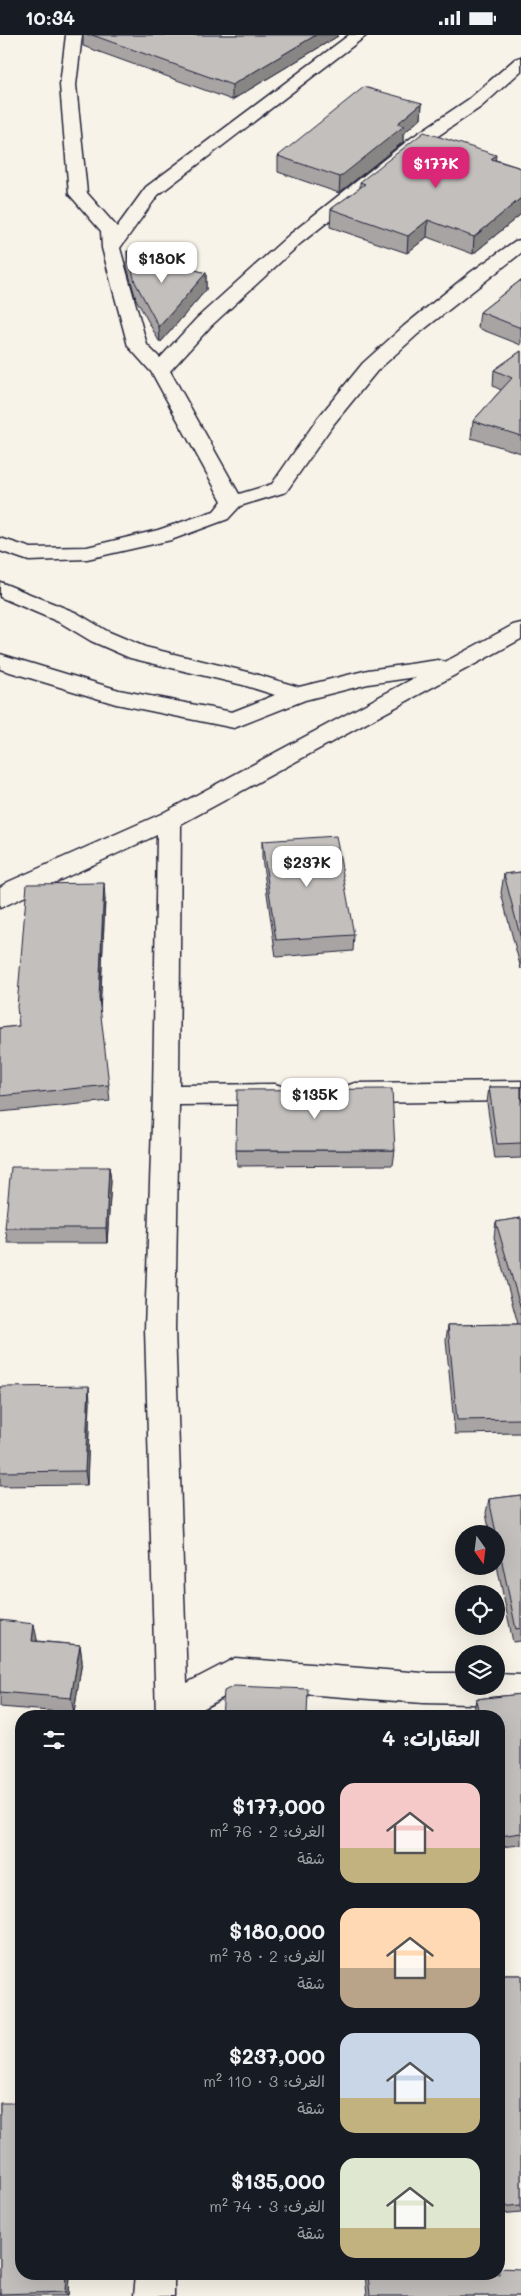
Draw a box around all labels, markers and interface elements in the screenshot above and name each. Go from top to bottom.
text: 10:34 [25,5,75,30]
pin: $177K [401,147,471,189]
text: $177K [413,152,459,173]
pin: $180K [127,241,197,284]
text: $180K [138,247,186,268]
pin: $237K [272,845,342,888]
text: $237K [283,851,331,872]
pin: $135K [280,1077,350,1120]
text: $135K [292,1083,338,1104]
north arrow [455,1525,505,1575]
map controls [455,1525,505,1695]
button: locate [455,1585,505,1635]
button: layers [455,1645,505,1695]
text: العقارات: 4 [382,1724,480,1751]
icon: filters [40,1726,68,1754]
text: $177,000 [232,1792,325,1819]
icon: home [380,1803,440,1863]
text: الغرف: 2 · 76 m² [209,1820,325,1841]
text: شقة [297,1847,325,1868]
text: $180,000 [229,1917,325,1944]
icon: home [380,1928,440,1988]
text: الغرف: 2 · 78 m² [209,1945,325,1966]
text: شقة [297,1972,325,1993]
text: $237,000 [229,2042,325,2069]
icon: home [380,2053,440,2113]
text: الغرف: 3 · 110 m² [203,2070,325,2091]
text: شقة [297,2097,325,2118]
text: $135,000 [231,2167,325,2194]
icon: home [380,2178,440,2238]
text: الغرف: 3 · 74 m² [209,2195,325,2216]
text: شقة [297,2222,325,2243]

